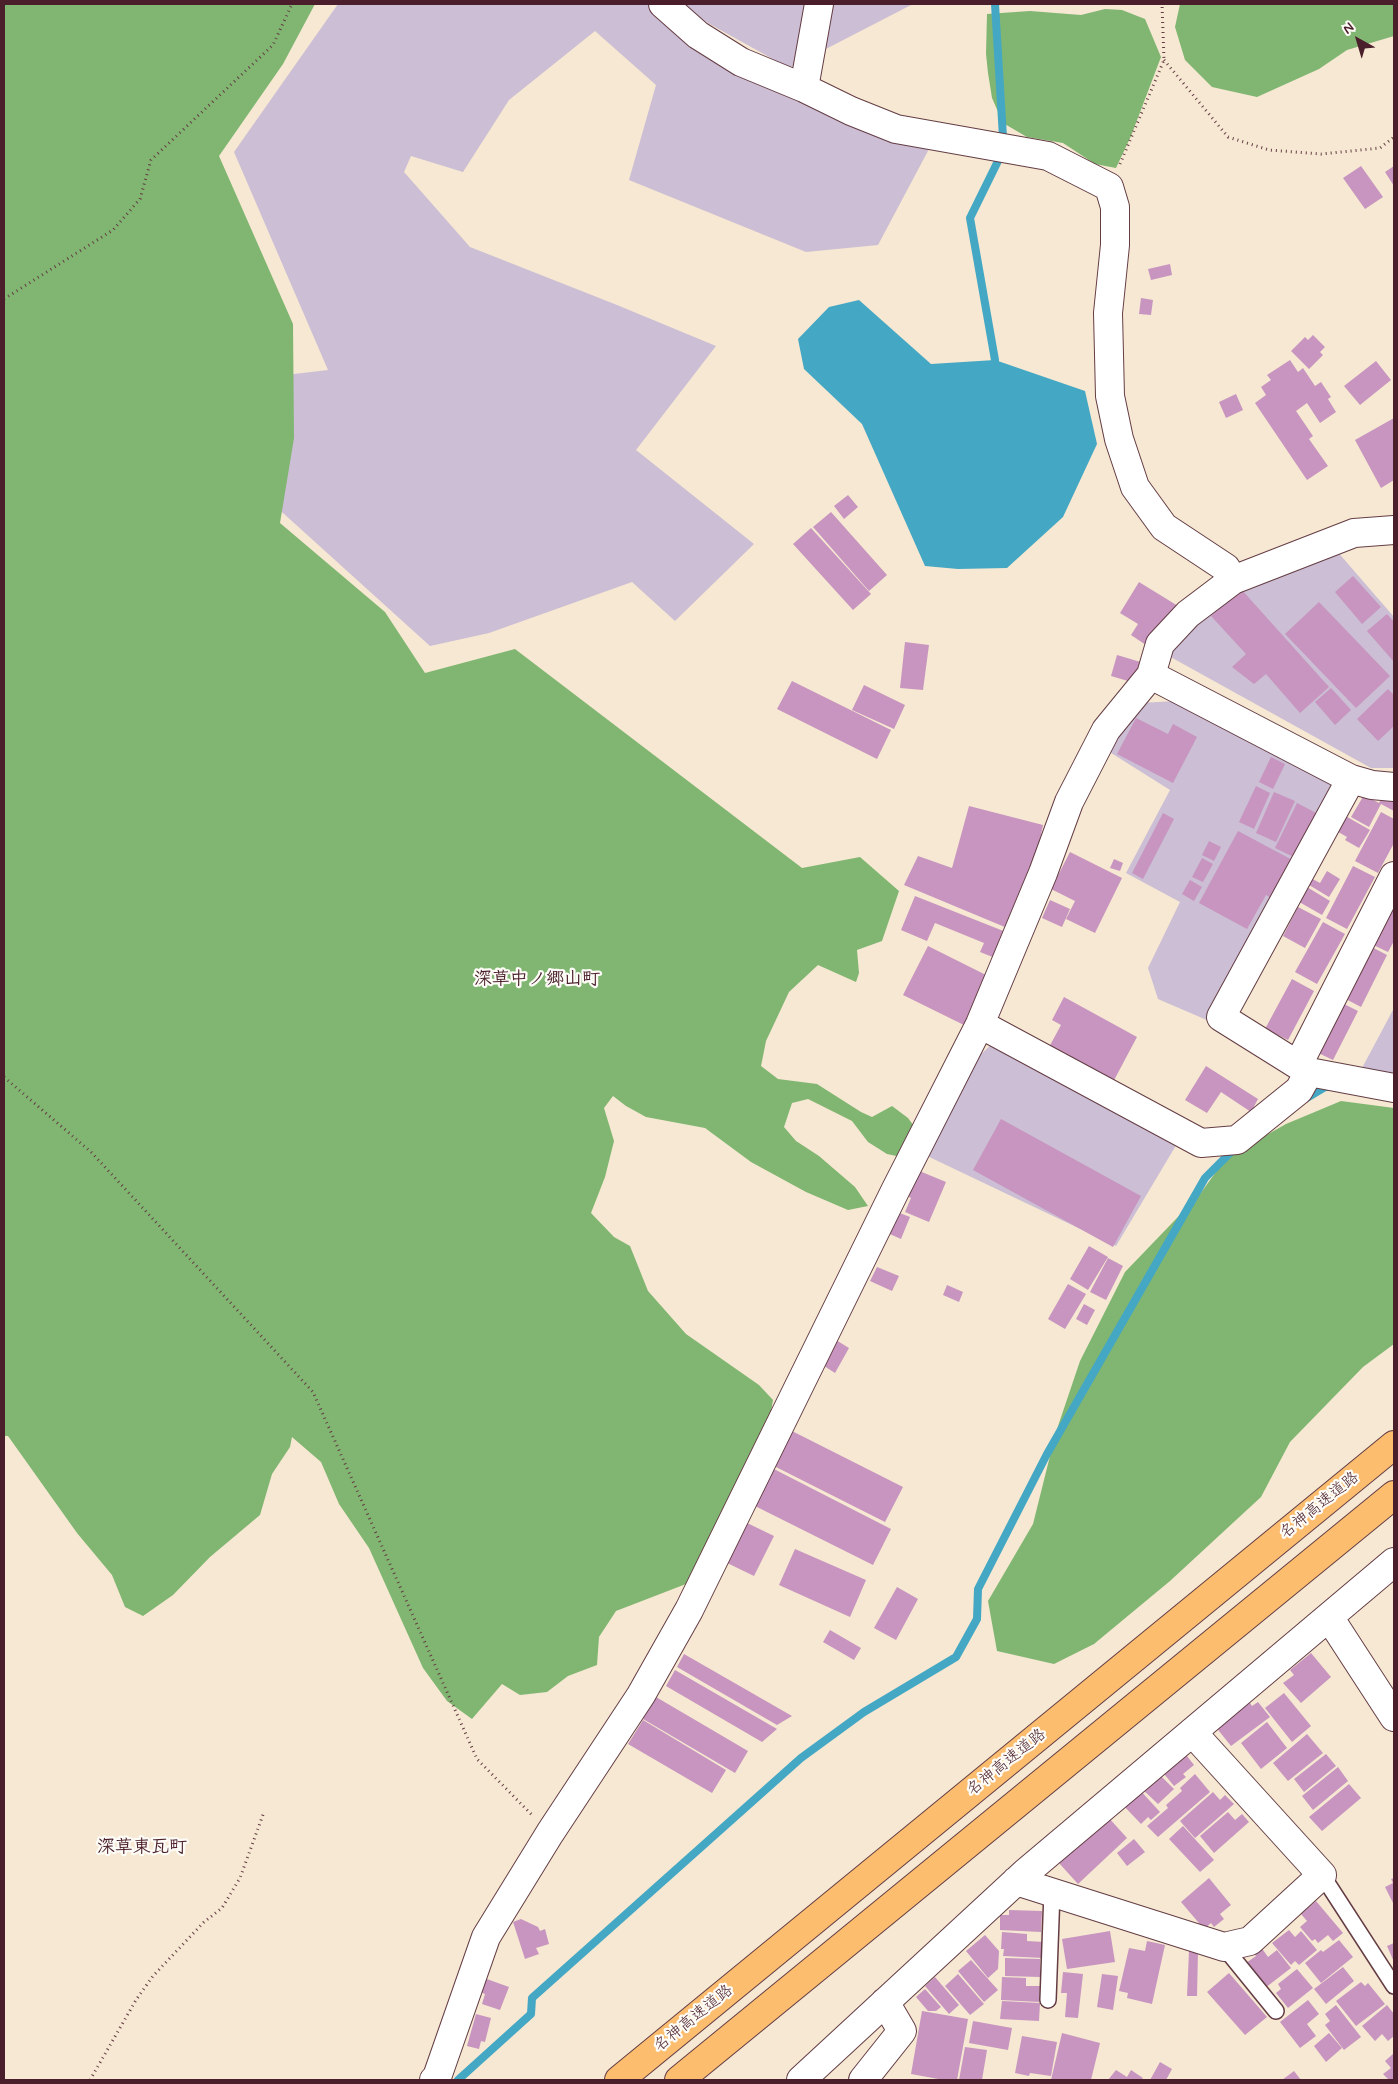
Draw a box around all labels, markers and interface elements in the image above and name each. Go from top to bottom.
north arrow [1333,15,1383,65]
text: N [1339,18,1358,38]
district label: 深草中ノ郷山町 [474,969,600,991]
street label: 名神高速道路 [1277,1468,1363,1544]
street label: 名神高速道路 [964,1725,1050,1801]
district label: 深草東瓦町 [97,1837,187,1859]
street label: 名神高速道路 [651,1981,737,2057]

